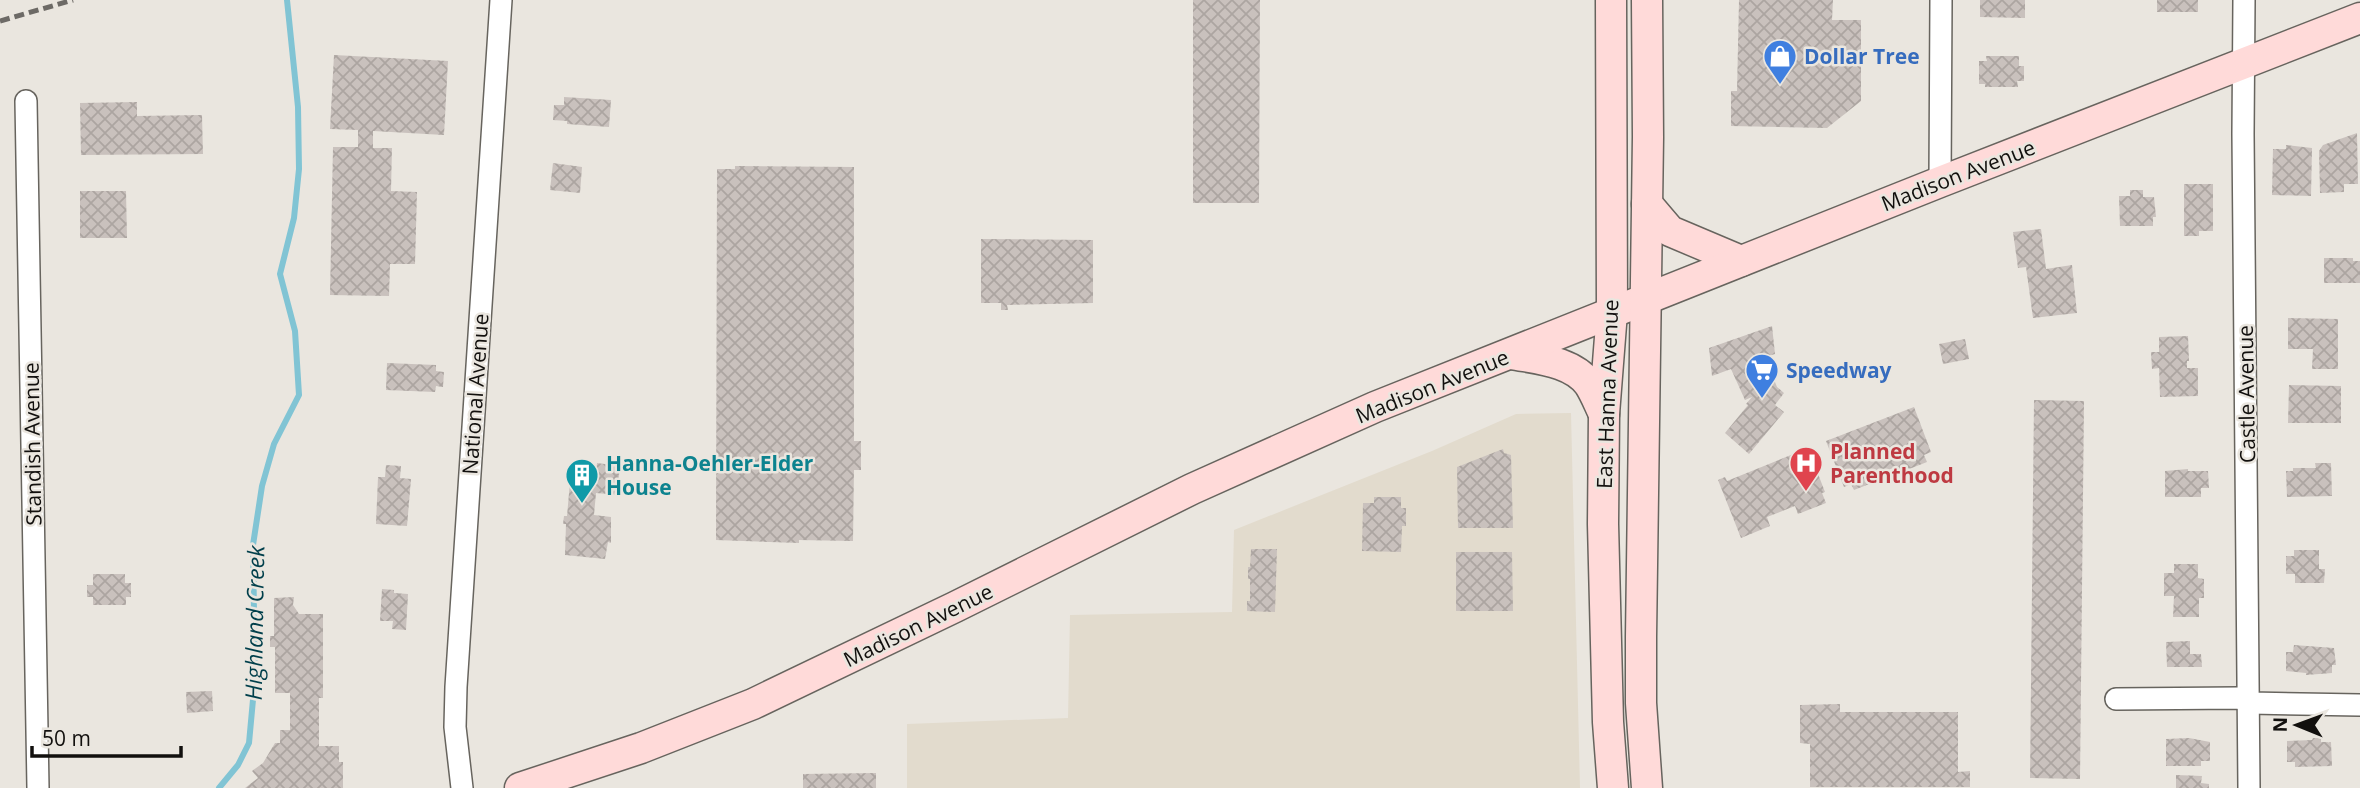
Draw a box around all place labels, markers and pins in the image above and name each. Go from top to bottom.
shop icon: Dollar Tree [1761,37,1799,86]
place label: Dollar Tree [1804,42,1920,70]
supermarket icon: Speedway [1743,351,1781,400]
place label: Speedway [1786,356,1892,384]
place label: Planned Parenthood [1830,437,1954,489]
hospital icon: Planned Parenthood [1787,444,1825,493]
place label: Hanna-Oehler-Elder House [606,449,814,501]
building icon: Hanna-Oehler-Elder House [563,456,601,505]

